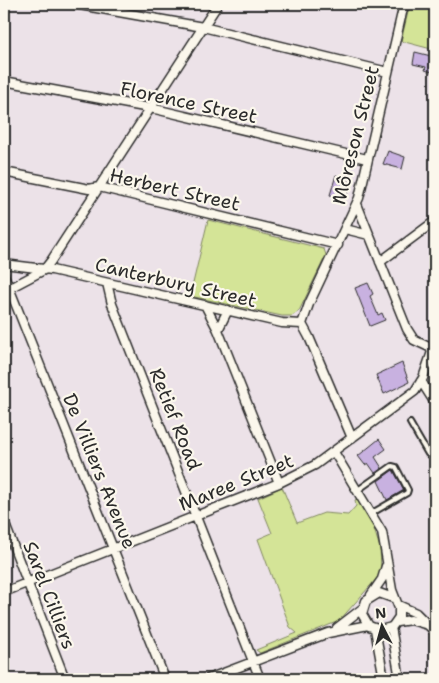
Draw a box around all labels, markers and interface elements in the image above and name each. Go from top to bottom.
street label: Môreson Street [326,63,385,207]
street label: Florence Street [118,76,260,129]
street label: Herbert Street [107,162,243,217]
street label: Canterbury Street [93,252,259,313]
street label: Retief Road [144,364,207,474]
street label: De Villiers Avenue [57,390,142,553]
street label: Maree Street [175,448,297,517]
street label: Sarel Cilliers [17,538,82,653]
north arrow [356,600,406,650]
text: N [374,604,387,623]

